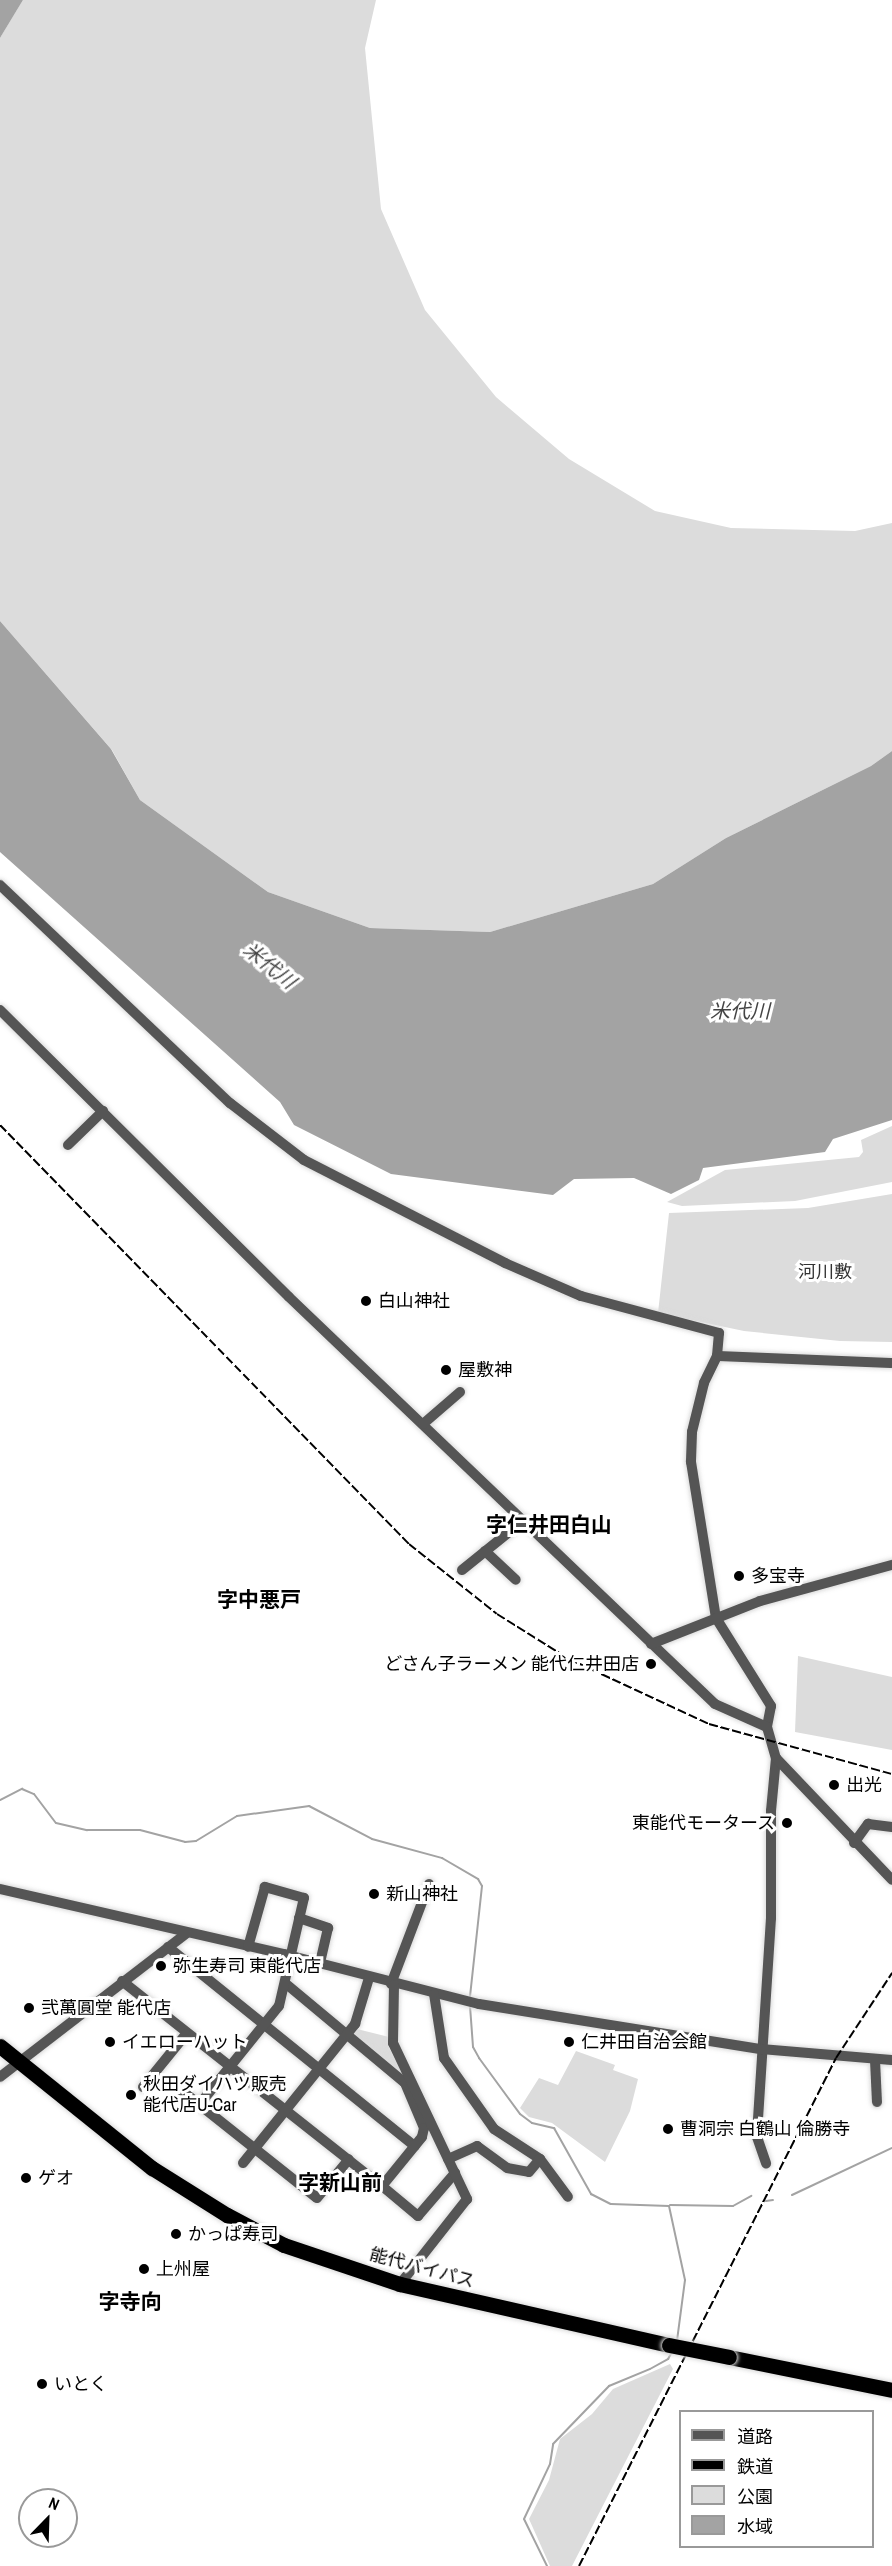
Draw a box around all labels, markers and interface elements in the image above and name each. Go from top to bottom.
water label: 米代川 [239,937,301,993]
water label: 米代川 [710,998,770,1022]
park label: 河川敷 [798,1261,852,1283]
place label: 白山神社 [378,1290,450,1312]
marker: 白山神社 [359,1294,373,1308]
place label: 屋敷神 [458,1359,512,1381]
marker: 屋敷神 [439,1363,453,1377]
district label: 字仁井田白山 [486,1512,612,1538]
place label: 多宝寺 [751,1565,805,1587]
marker: 多宝寺 [732,1569,746,1583]
district label: 字中悪戸 [217,1587,301,1613]
place label: どさん子ラーメン 能代仁井田店 [383,1653,639,1675]
marker: どさん子ラーメン 能代仁井田店 [644,1657,658,1671]
place label: 出光 [846,1774,882,1796]
marker: 出光 [827,1778,841,1792]
place label: 東能代モータース [631,1812,775,1834]
marker: 東能代モータース [780,1816,794,1830]
place label: 新山神社 [386,1883,458,1905]
marker: 新山神社 [367,1887,381,1901]
place label: 弥生寿司 東能代店 [173,1955,321,1977]
marker: 弥生寿司 東能代店 [154,1959,168,1973]
place label: 弐萬圓堂 能代店 [41,1997,171,2019]
marker: 弐萬圓堂 能代店 [22,2001,36,2015]
place label: イエローハット [122,2031,248,2053]
place label: 仁井田自治会館 [581,2031,707,2053]
marker: イエローハット [103,2035,117,2049]
marker: 仁井田自治会館 [562,2035,576,2049]
place label: 秋田ダイハツ販売 能代店U-Car [143,2074,287,2116]
marker: 秋田ダイハツ販売 能代店U-Car [124,2088,138,2102]
place label: 曹洞宗 白鶴山 倫勝寺 [680,2118,850,2140]
marker: 曹洞宗 白鶴山 倫勝寺 [661,2122,675,2136]
place label: ゲオ [38,2167,74,2189]
district label: 字新山前 [298,2170,382,2196]
marker: ゲオ [19,2171,33,2185]
place label: かっぱ寿司 [188,2223,278,2245]
marker: かっぱ寿司 [169,2227,183,2241]
street label: 能代バイパス [367,2244,477,2292]
place label: 上州屋 [156,2258,210,2280]
marker: 上州屋 [137,2262,151,2276]
district label: 字寺向 [99,2289,161,2315]
place label: いとく [54,2373,108,2395]
marker: いとく [35,2377,49,2391]
legend [679,2410,874,2548]
text: 道路 [737,2424,773,2449]
text: 鉄道 [737,2454,773,2479]
text: 公園 [737,2484,773,2509]
north arrow [18,2488,78,2548]
text: N [46,2491,63,2515]
text: 水域 [737,2514,773,2539]

